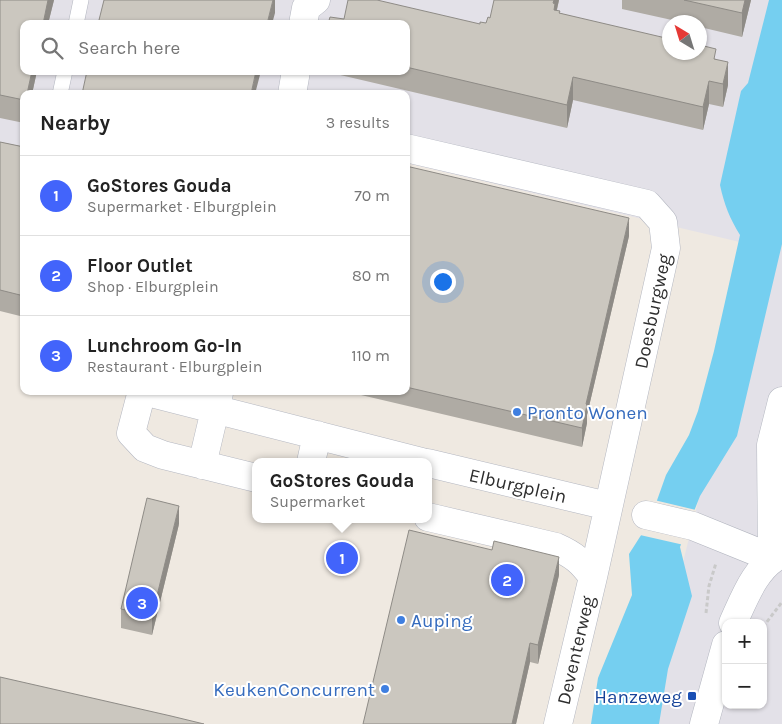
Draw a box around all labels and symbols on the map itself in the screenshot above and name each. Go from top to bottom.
north arrow [662,15,707,60]
street label: Doesburgweg [630,251,676,371]
your location [430,269,456,295]
place label: Pronto Wonen [527,402,648,424]
marker: Pronto Wonen [511,406,523,418]
street label: Elburgplein [467,464,569,508]
pin: 1 [326,539,358,577]
pin: 2 [491,561,523,599]
pin: 3 [126,584,158,622]
street label: Deventerweg [553,593,599,707]
place label: Auping [411,610,473,632]
marker: Auping [395,614,407,626]
place label: KeukenConcurrent [213,679,375,701]
marker: KeukenConcurrent [379,683,391,695]
place label: Hanzeweg [594,686,682,708]
marker: Hanzeweg [686,690,698,702]

